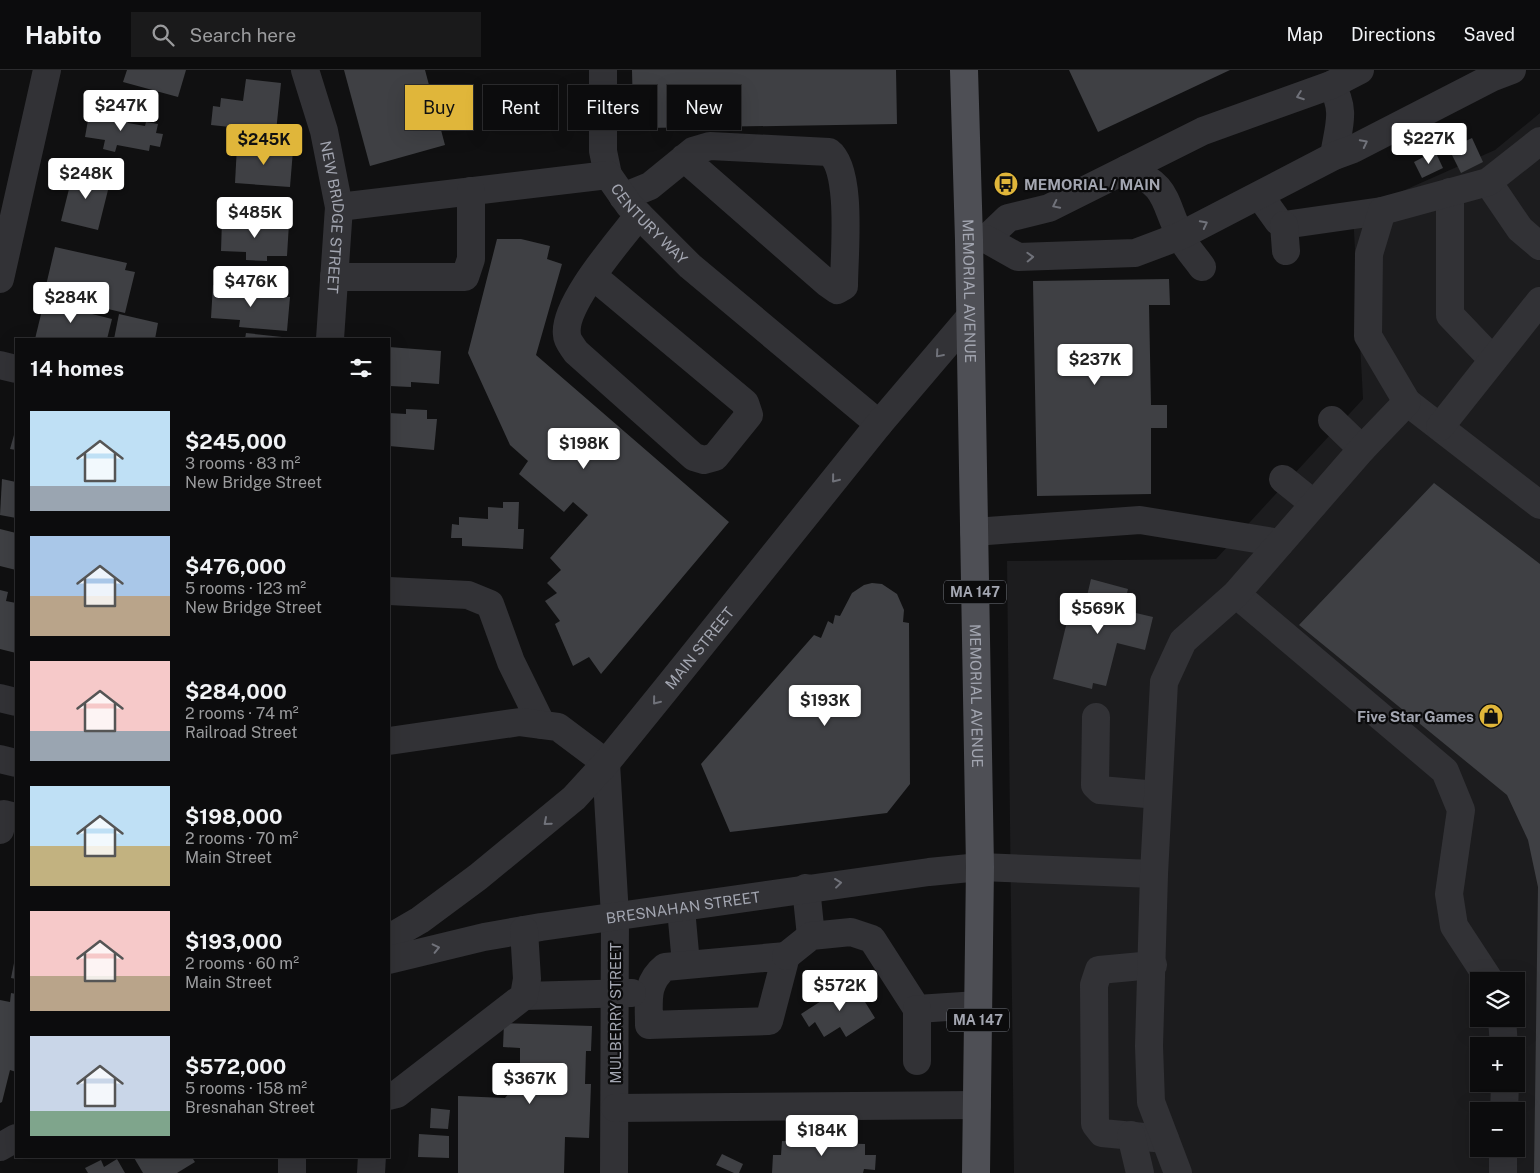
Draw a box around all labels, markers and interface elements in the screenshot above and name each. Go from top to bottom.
search box [131,12,481,57]
text: Habito [25,21,101,49]
icon: search [149,21,177,49]
text: Search here [189,24,296,46]
text: Map [1286,24,1323,45]
text: Directions [1351,24,1436,45]
text: Saved [1464,24,1515,45]
chip: Buy [405,85,473,130]
chip: Rent [483,85,558,130]
chip: Filters [568,85,657,130]
chip: New [667,85,741,130]
pin: $247K [86,90,156,132]
one-way arrow [1296,90,1304,100]
text: $247K [94,96,148,115]
pin: $227K [1394,122,1464,165]
pin: $245K [229,124,299,166]
text: $227K [1403,129,1455,148]
text: $245K [237,130,291,149]
street label: NEW BRIDGE STREET [318,139,348,294]
one-way arrow [1359,139,1368,149]
pin: $248K [51,158,121,200]
text: $248K [59,164,113,183]
bus stop icon: MEMORIAL / MAIN [993,171,1019,197]
place label: MEMORIAL / MAIN [1024,176,1161,193]
street label: CENTURY WAY [608,180,691,267]
pin: $485K [220,196,290,239]
one-way arrow [1052,199,1061,209]
text: $485K [228,203,282,222]
street label: MEMORIAL AVENUE [960,219,980,363]
one-way arrow [1199,220,1208,230]
one-way arrow [1026,251,1034,262]
pin: $476K [216,266,286,308]
text: $476K [224,272,278,291]
pin: $284K [36,282,106,324]
text: $284K [44,288,98,307]
pin: $237K [1060,344,1130,386]
one-way arrow [935,349,944,358]
text: $237K [1069,350,1121,369]
icon: filters [347,354,375,382]
text: 14 homes [30,356,124,381]
pin: $198K [549,428,619,470]
text: $245,000 [185,429,287,454]
icon: home [70,431,130,491]
text: $198K [559,434,609,453]
text: 3 rooms · 83 m² [185,454,300,473]
text: New Bridge Street [185,473,322,492]
one-way arrow [832,473,840,482]
text: $476,000 [185,554,286,579]
icon: home [70,556,130,616]
text: 5 rooms · 123 m² [185,579,306,598]
road number: MA 147 [944,581,1006,604]
pin: $569K [1063,592,1133,635]
text: New Bridge Street [185,598,322,617]
text: $569K [1071,599,1125,618]
street label: MAIN STREET [661,603,737,692]
street label: MEMORIAL AVENUE [967,624,987,768]
text: $284,000 [185,679,287,704]
icon: home [70,681,130,741]
pin: $193K [790,684,860,727]
text: $193K [800,691,850,710]
one-way arrow [653,696,662,705]
shop icon: Five Star Games [1478,703,1504,729]
text: 2 rooms · 74 m² [185,704,299,723]
place label: Five Star Games [1357,708,1474,725]
text: Railroad Street [185,723,297,742]
text: $198,000 [185,804,282,829]
icon: home [70,806,130,866]
one-way arrow [544,816,553,825]
text: 2 rooms · 70 m² [185,829,298,848]
text: Main Street [185,848,272,867]
one-way arrow [834,878,842,889]
street label: BRESNAHAN STREET [605,888,761,926]
text: $193,000 [185,929,282,954]
icon: home [70,931,130,991]
street label: MULBERRY STREET [607,942,624,1084]
one-way arrow [432,943,441,954]
text: 2 rooms · 60 m² [185,954,299,973]
pin: $572K [805,970,875,1012]
map controls [1470,972,1525,1157]
button: layers [1470,972,1525,1027]
text: Main Street [185,973,272,992]
text: $572K [813,976,867,995]
road number: MA 147 [947,1008,1009,1032]
button: + [1470,1037,1525,1092]
text: $572,000 [185,1054,286,1079]
icon: home [70,1056,130,1116]
pin: $367K [495,1062,565,1105]
text: $367K [503,1069,557,1088]
text: 5 rooms · 158 m² [185,1079,307,1098]
text: Bresnahan Street [185,1098,315,1117]
button: − [1470,1102,1525,1157]
pin: $184K [787,1114,857,1157]
text: $184K [797,1121,847,1140]

